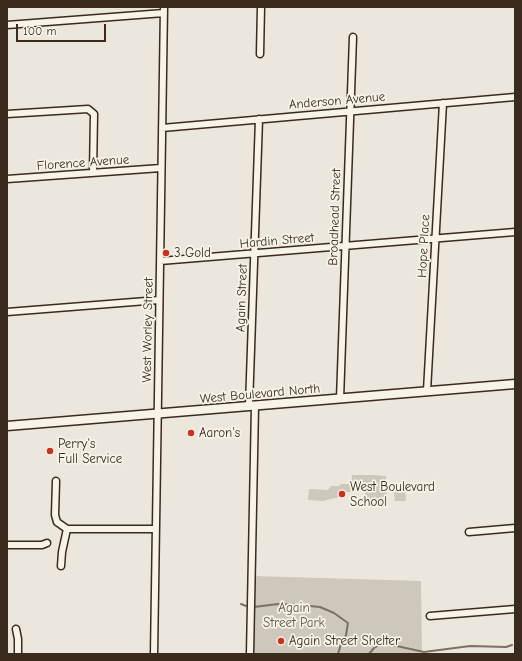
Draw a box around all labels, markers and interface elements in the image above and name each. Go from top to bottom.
scale bar [18,16,108,42]
text: 100 m [23,24,56,38]
street label: Anderson Avenue [288,89,386,113]
street label: Florence Avenue [36,152,130,174]
street label: Broadhead Street [326,168,344,266]
street label: Hope Place [415,214,433,278]
street label: Hardin Street [239,230,315,252]
place label: 3 Gold [174,245,211,261]
marker: 3 Gold [161,248,171,258]
street label: Again Street [233,264,251,332]
street label: West Worley Street [139,277,157,383]
street label: West Boulevard North [199,381,321,407]
place label: Aaron's [199,425,240,441]
marker: Aaron's [186,428,196,438]
place label: Perry's Full Service [58,436,122,467]
marker: Perry's Full Service [45,446,55,456]
place label: West Boulevard School [350,479,435,510]
marker: West Boulevard School [337,489,347,499]
park label: Again Street Park [263,600,325,631]
place label: Again Street Shelter [289,633,400,649]
marker: Again Street Shelter [276,636,286,646]

